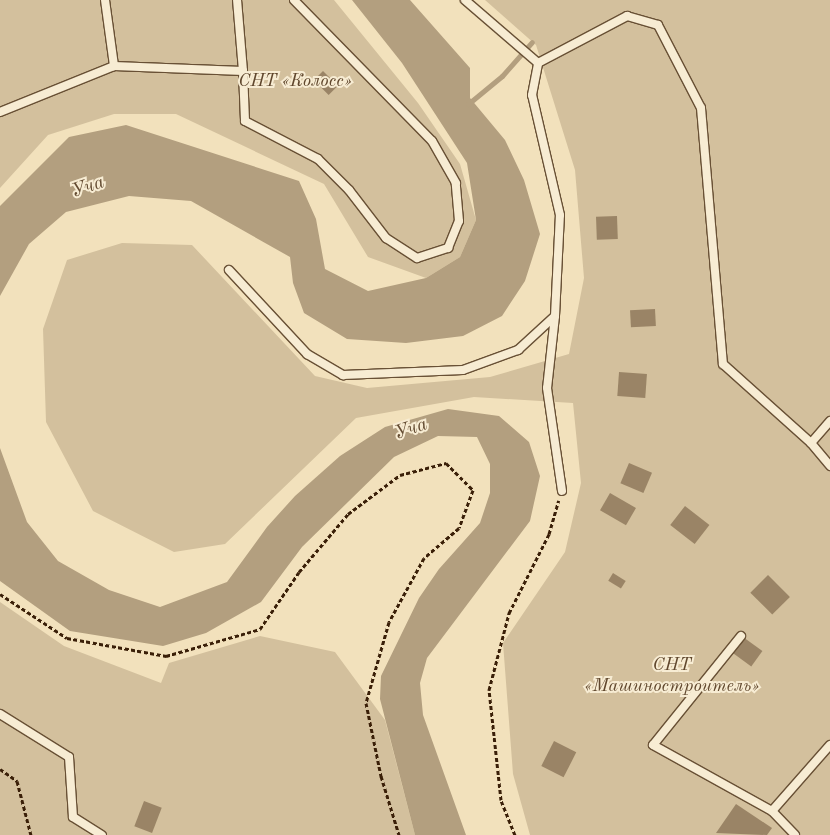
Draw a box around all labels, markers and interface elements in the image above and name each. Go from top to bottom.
park label: СНТ «Колосс» [238,70,352,92]
water label: Уча [68,172,108,204]
water label: Уча [391,414,431,446]
park label: СНТ «Машиностроитель» [585,655,759,698]

